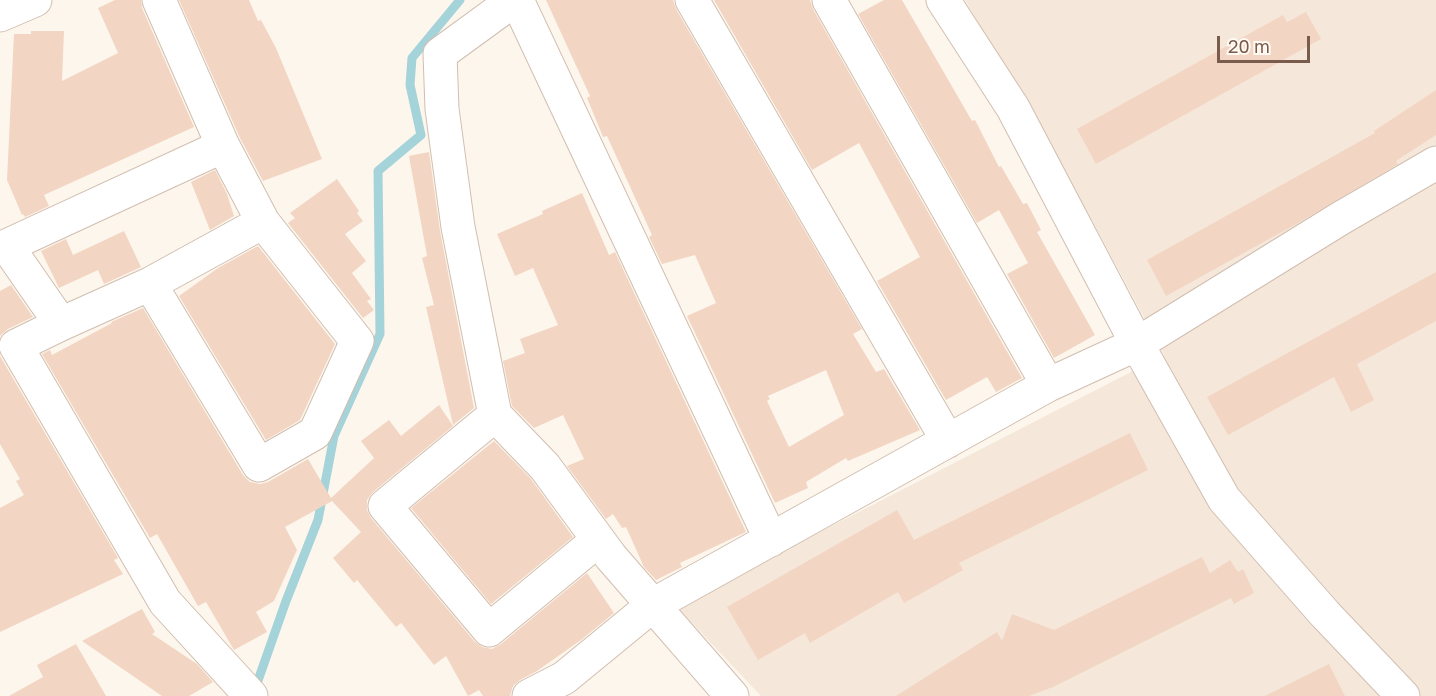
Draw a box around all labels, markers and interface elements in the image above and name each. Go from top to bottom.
scale bar [1220,24,1313,62]
text: 20 m [1228,35,1270,57]

